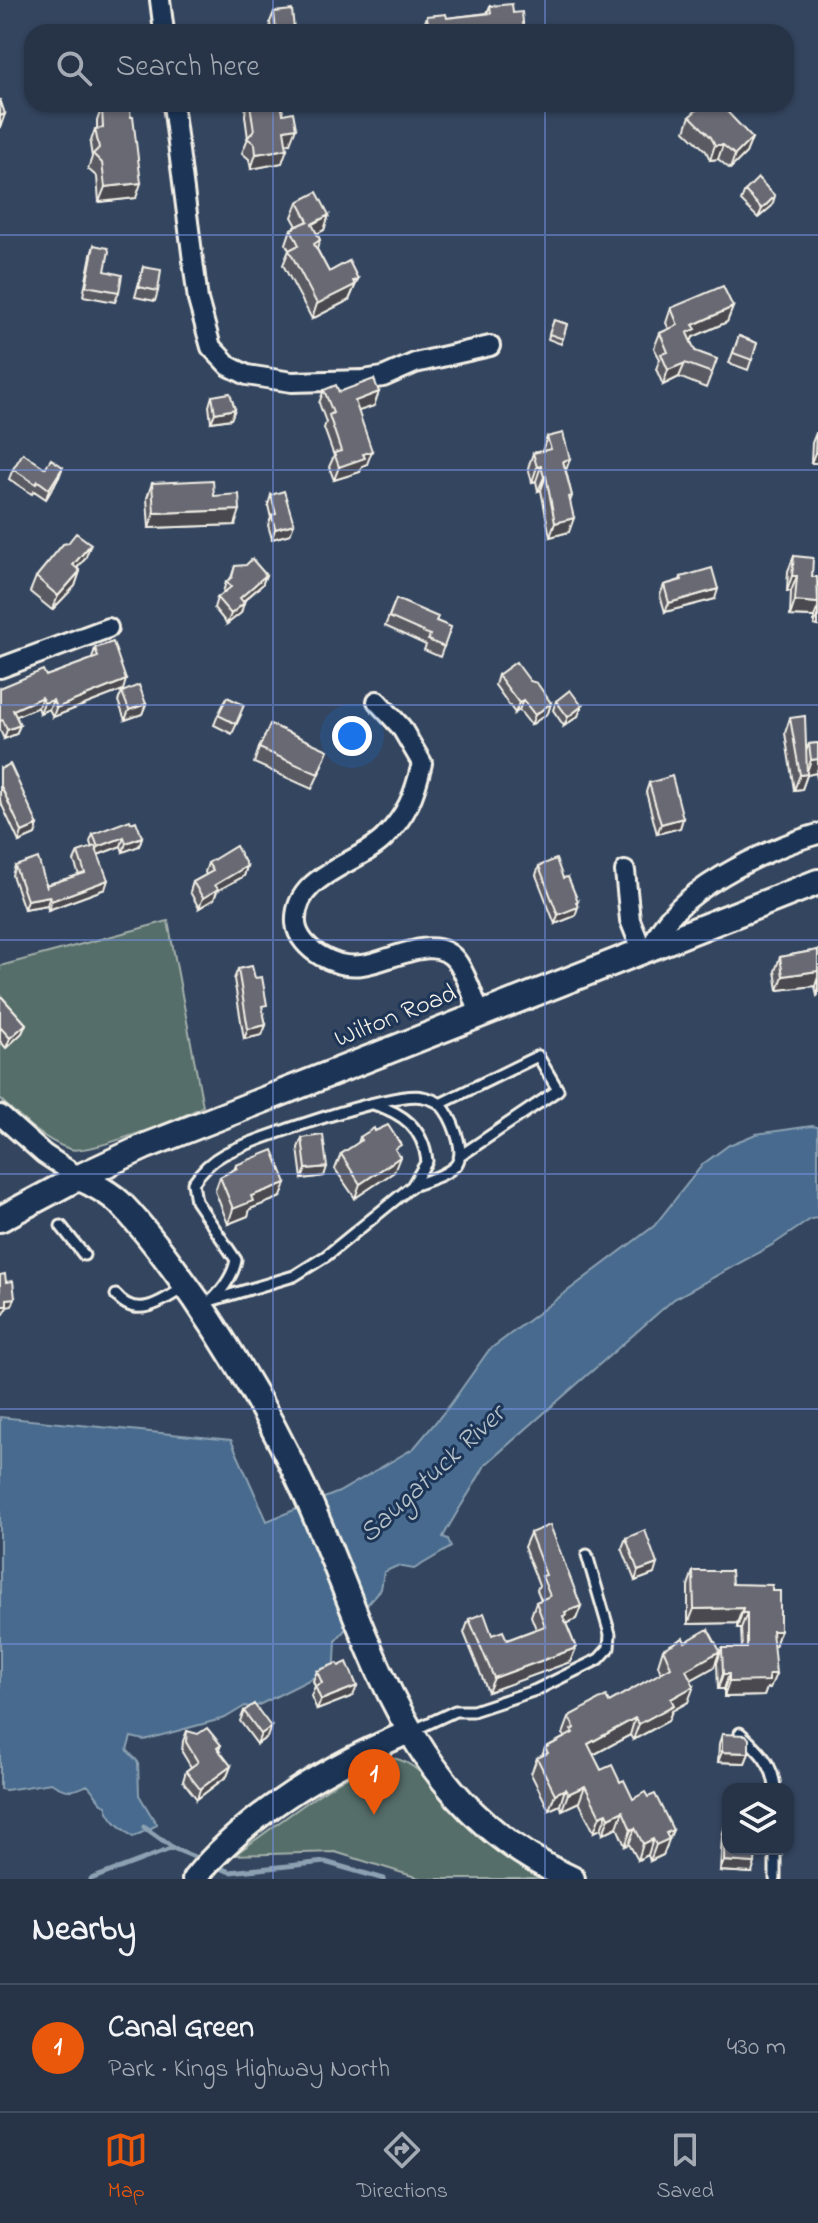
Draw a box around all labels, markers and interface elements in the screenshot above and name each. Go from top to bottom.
search box [24,24,794,112]
icon: search [52,46,96,90]
text: Search here [116,46,260,90]
your location [332,716,372,756]
street label: Wilton Road [329,975,463,1059]
water label: Saugatuck River [351,1394,518,1554]
pin: 1 [348,1749,400,1815]
map controls [722,1783,794,1855]
button: layers [722,1783,794,1855]
text: Nearby [32,1906,136,1956]
text: Canal Green [108,2007,254,2051]
text: 1 [54,2029,62,2067]
text: 430 m [727,2029,786,2067]
text: Park · Kings Highway North [108,2051,390,2089]
tab: Map [104,2128,148,2208]
tab: Directions [357,2128,448,2208]
tab: Saved [656,2128,714,2208]

